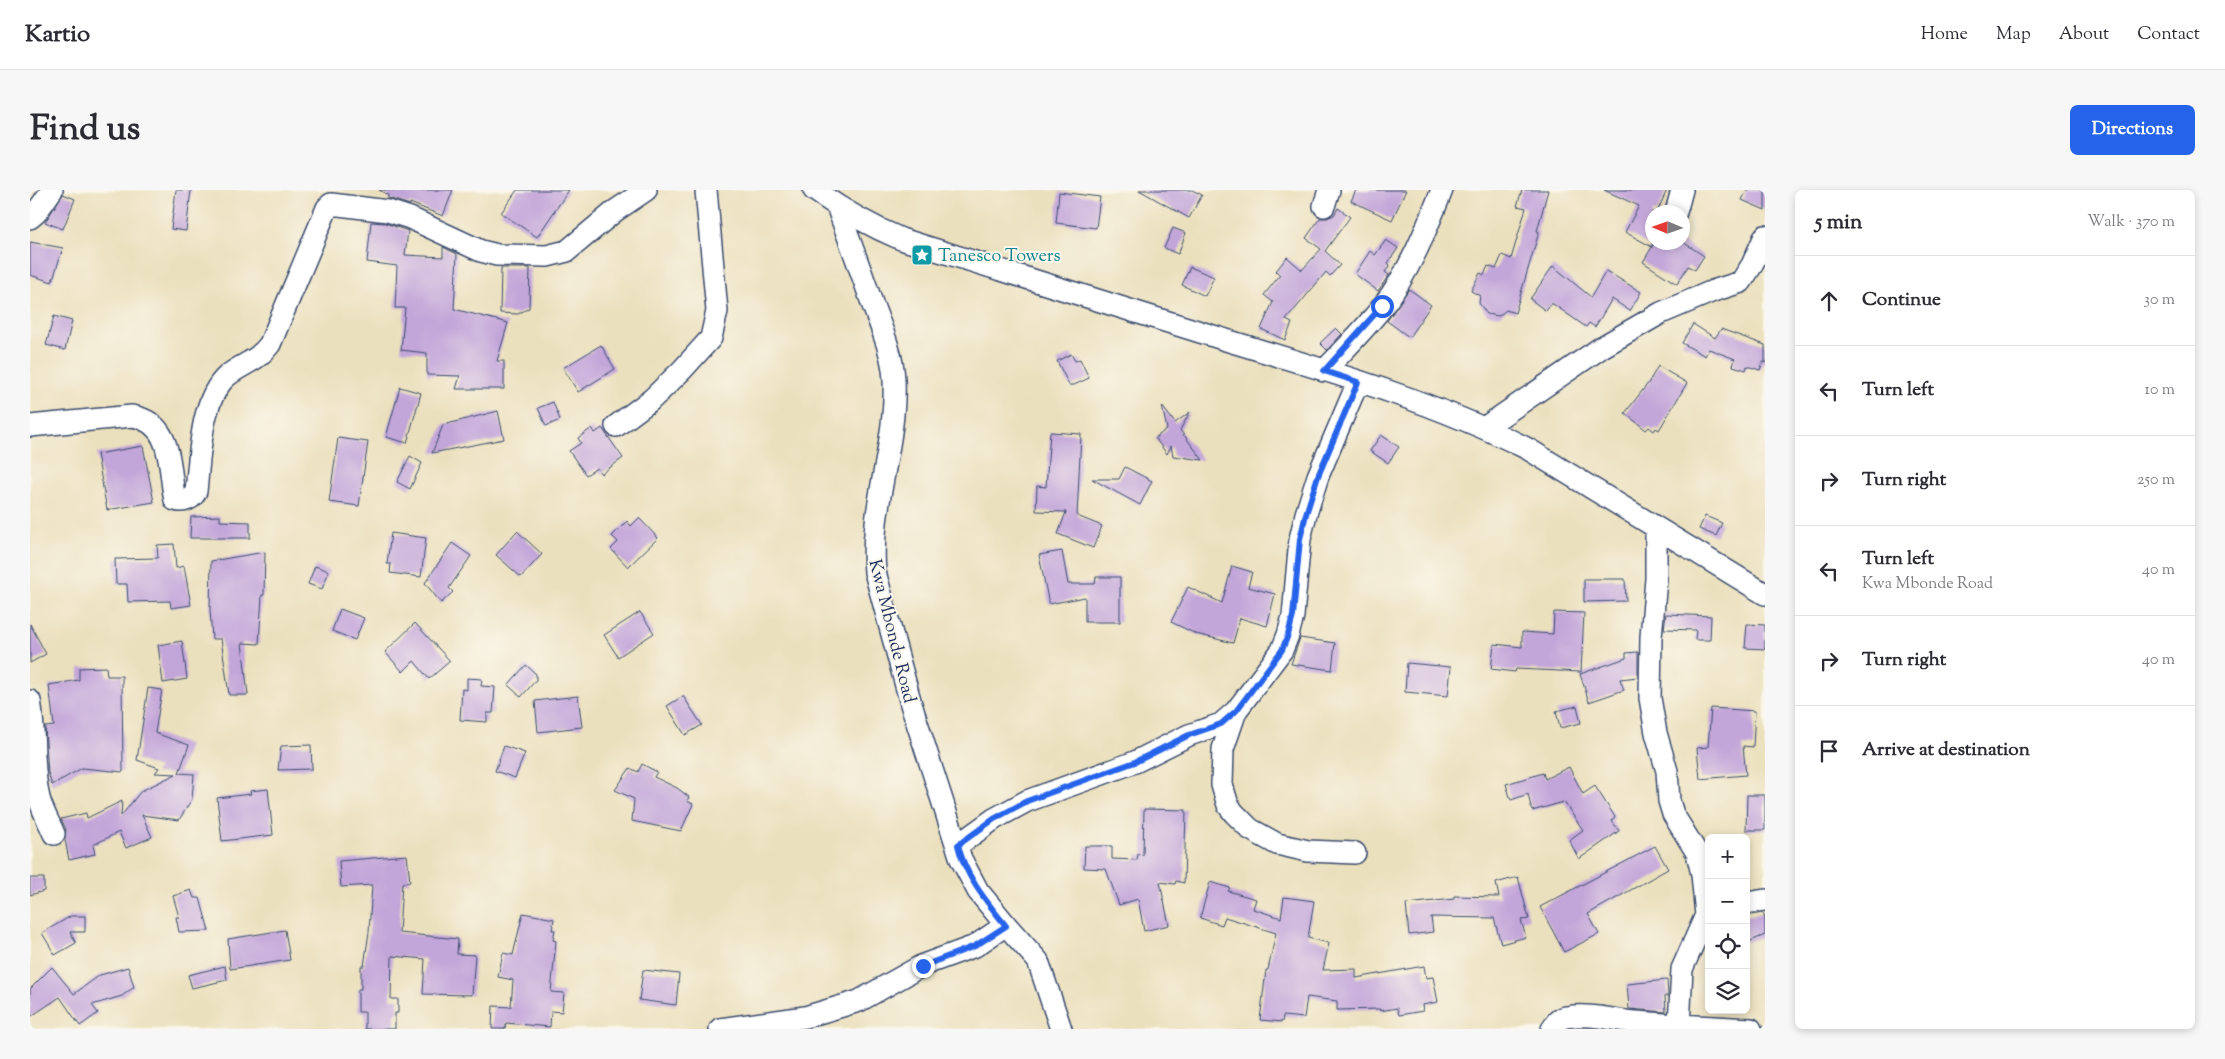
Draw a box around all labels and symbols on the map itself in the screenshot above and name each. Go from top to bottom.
north arrow [1645,205,1690,250]
place icon: Tanesco Towers [910,243,934,267]
place label: Tanesco Towers [938,244,1061,270]
route start [1371,295,1394,318]
street label: Kwa Mbonde Road [861,557,921,706]
route end [912,955,935,978]

